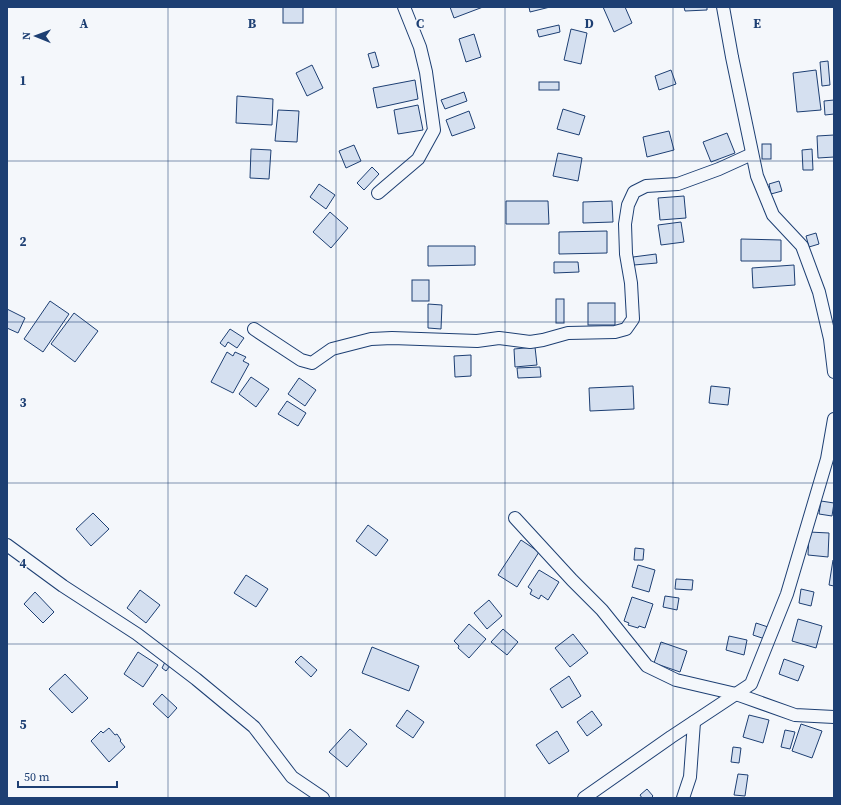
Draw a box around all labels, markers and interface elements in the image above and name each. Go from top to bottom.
text: A [80,15,89,32]
text: B [248,15,257,32]
text: C [416,15,424,32]
text: D [584,15,594,32]
text: E [753,15,761,32]
north arrow [16,16,56,56]
text: N [19,32,34,40]
text: 1 [19,72,27,89]
text: 2 [19,233,27,250]
text: 3 [19,394,27,411]
text: 4 [19,555,27,572]
text: 5 [19,716,27,733]
scale bar [18,763,117,789]
text: 50 m [24,769,50,785]

